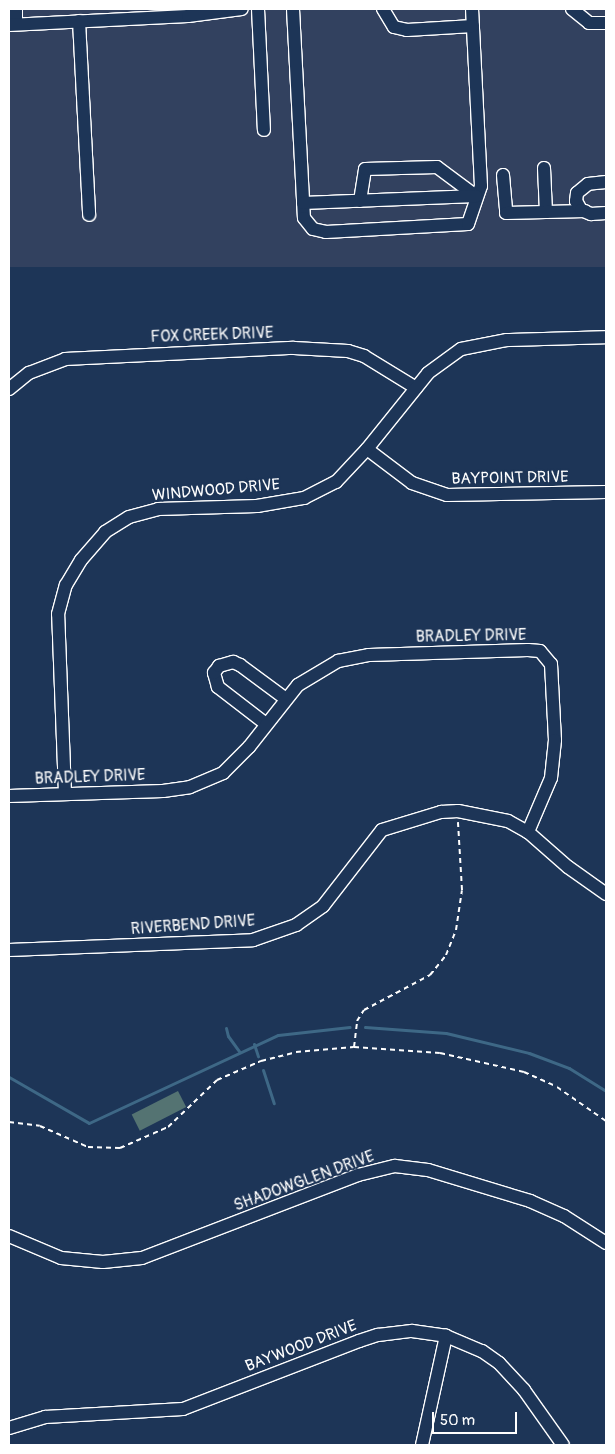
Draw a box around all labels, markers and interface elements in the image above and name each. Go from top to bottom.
street label: FOX CREEK DRIVE [150,323,274,347]
street label: BAYPOINT DRIVE [451,467,569,489]
street label: WINDWOOD DRIVE [151,475,281,505]
street label: BRADLEY DRIVE [416,625,526,647]
street label: BRADLEY DRIVE [34,765,146,789]
street label: RIVERBEND DRIVE [130,911,256,939]
street label: SHADOWGLEN DRIVE [231,1147,377,1215]
street label: BAYWOOD DRIVE [243,1316,359,1376]
scale bar [435,1402,520,1434]
text: 50 m [440,1411,475,1430]

